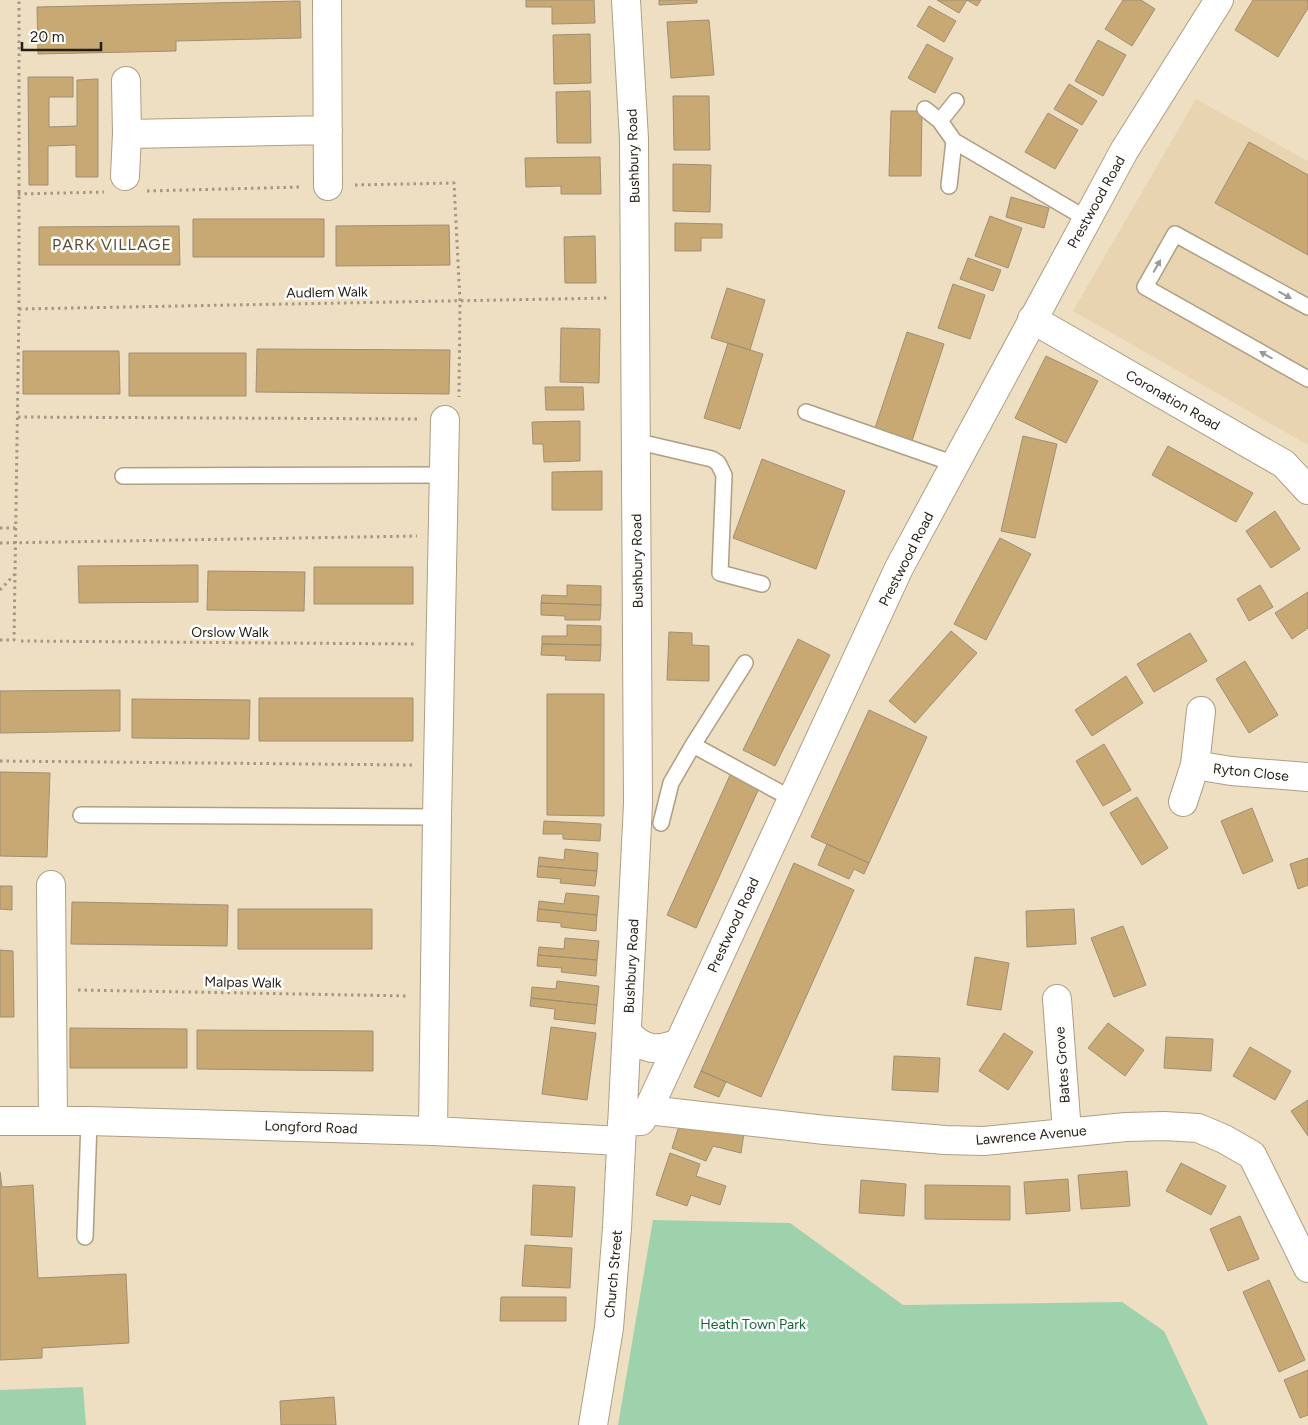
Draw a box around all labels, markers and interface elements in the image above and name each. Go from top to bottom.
scale bar [22,20,101,52]
text: 20 m [30,28,64,46]
street label: Bushbury Road [623,108,644,204]
street label: Prestwood Road [1064,153,1129,251]
district label: PARK VILLAGE [52,235,172,254]
one-way arrow [1153,259,1162,272]
street label: Audlem Walk [286,283,368,302]
one-way arrow [1278,291,1293,299]
one-way arrow [1259,350,1272,359]
street label: Coronation Road [1123,367,1223,434]
street label: Prestwood Road [875,509,937,609]
street label: Bushbury Road [628,514,647,608]
street label: Orslow Walk [191,624,269,641]
street label: Ryton Close [1212,760,1290,785]
street label: Prestwood Road [704,875,763,976]
street label: Bushbury Road [621,918,642,1014]
street label: Malpas Walk [204,973,282,992]
street label: Bates Grove [1051,1026,1074,1104]
street label: Longford Road [264,1117,358,1138]
street label: Lawrence Avenue [975,1122,1088,1149]
street label: Church Street [601,1229,626,1319]
park label: Heath Town Park [700,1316,806,1333]

